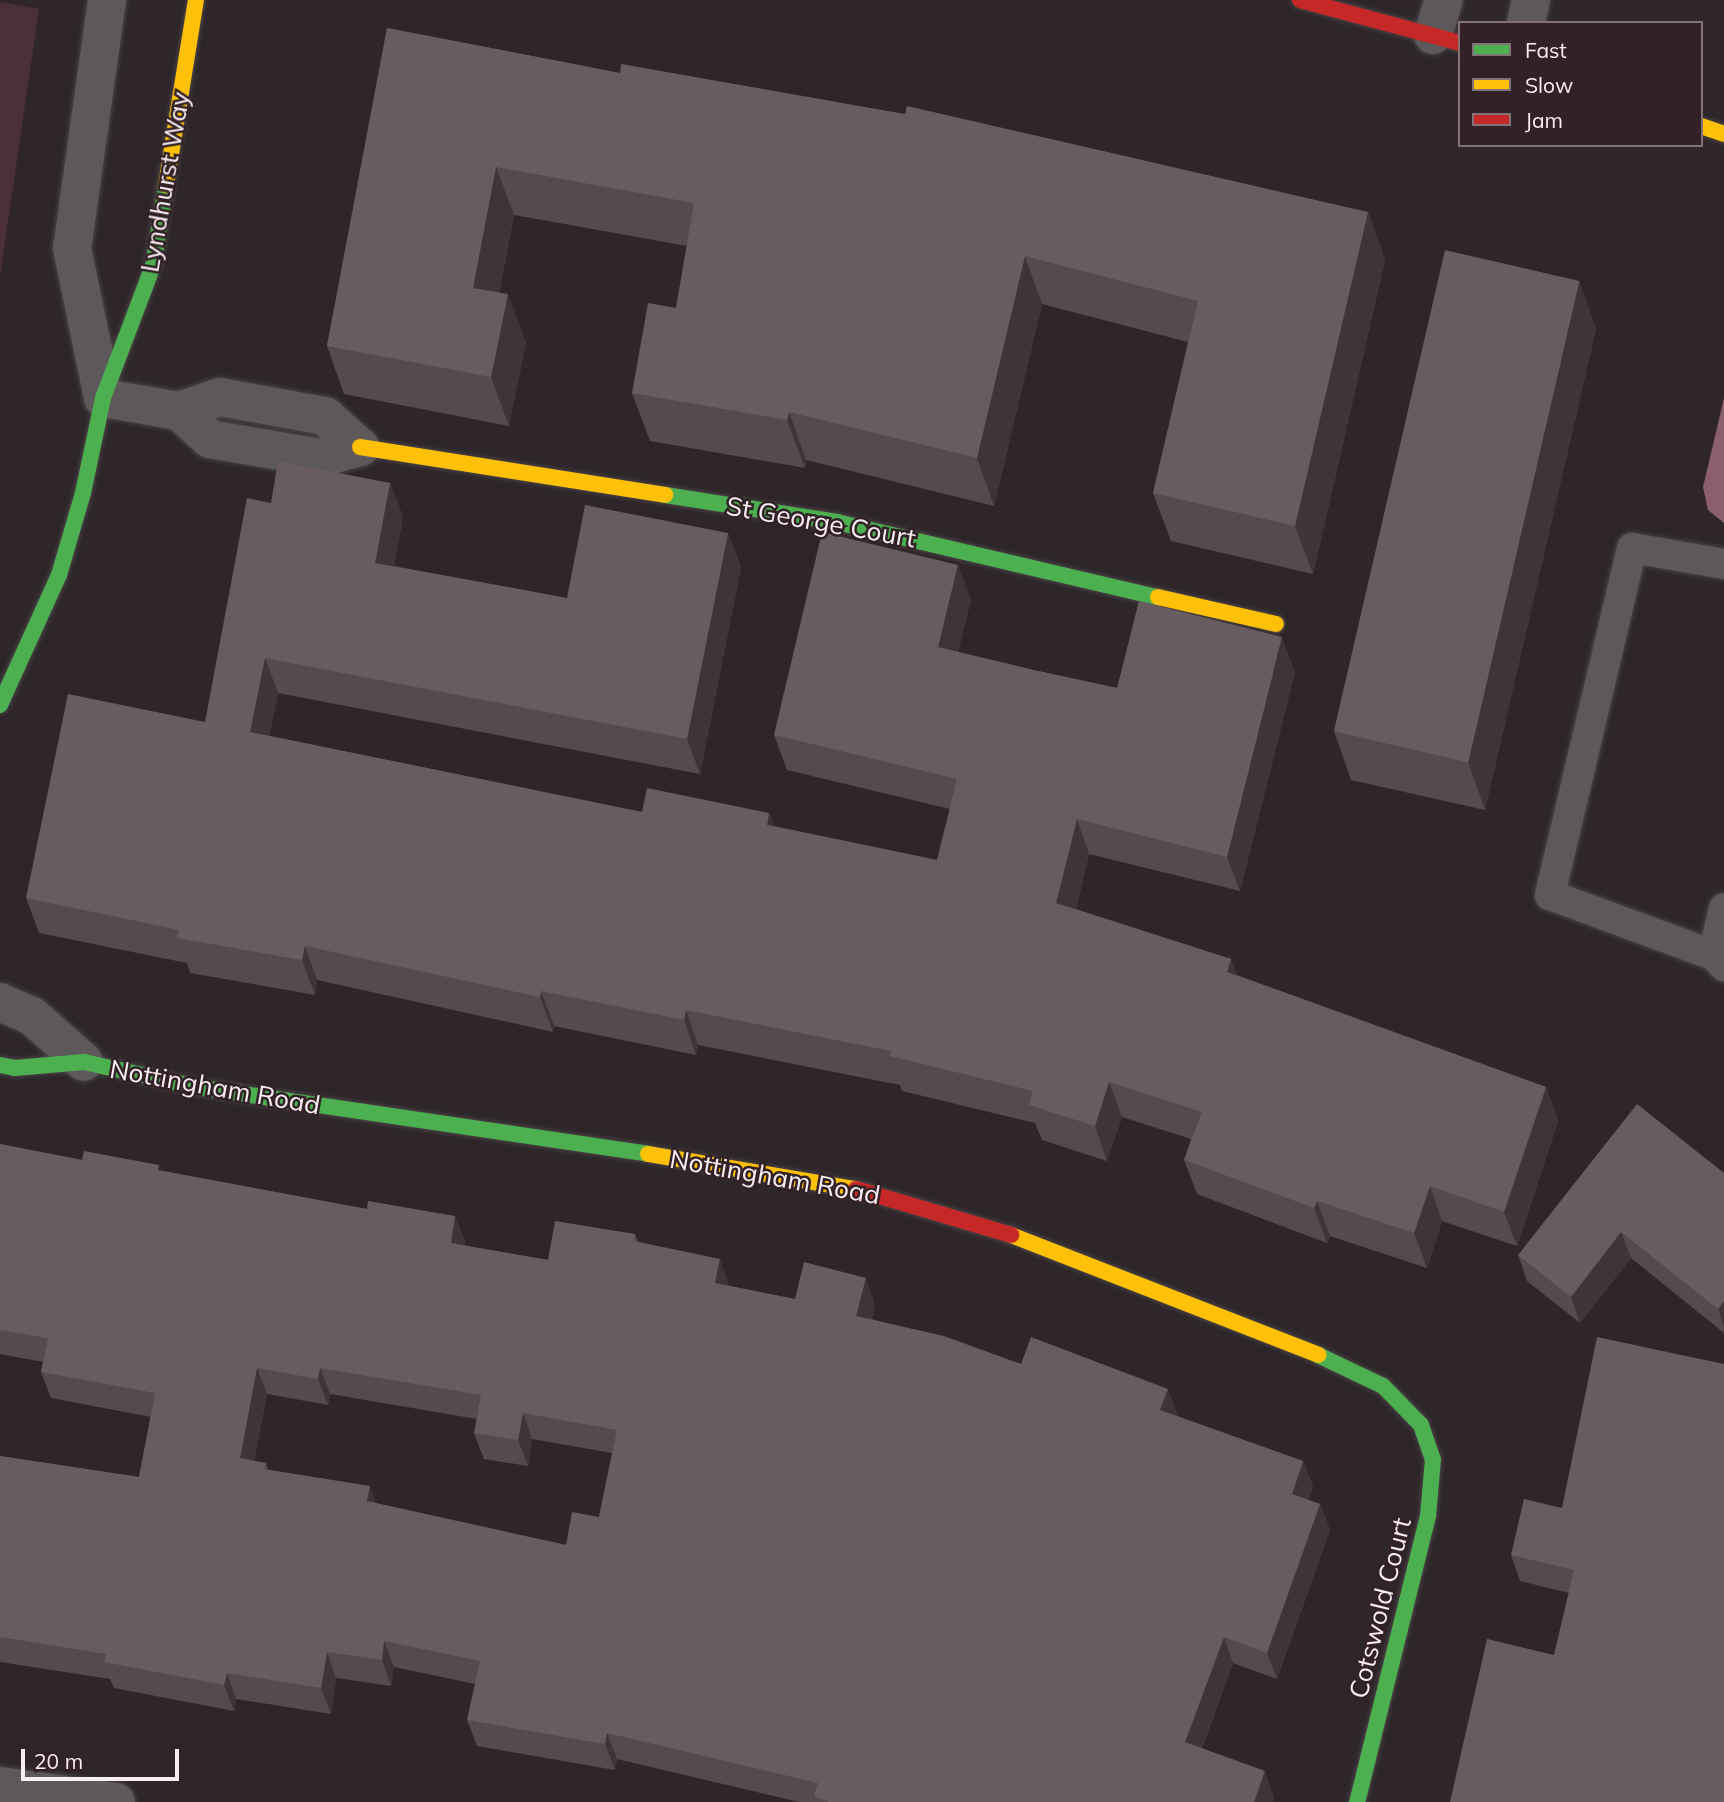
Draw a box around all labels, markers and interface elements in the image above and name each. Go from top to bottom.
legend [1458,21,1703,147]
text: Fast [1525,37,1567,63]
text: Slow [1525,72,1573,98]
street label: Lyndhurst Way [134,89,196,275]
text: Jam [1525,107,1563,133]
street label: St George Court [724,490,918,554]
street label: Nottingham Road [107,1053,323,1121]
street label: Nottingham Road [667,1143,883,1211]
street label: Cotswold Court [1342,1514,1418,1702]
scale bar [24,1736,182,1780]
text: 20 m [34,1748,83,1774]

